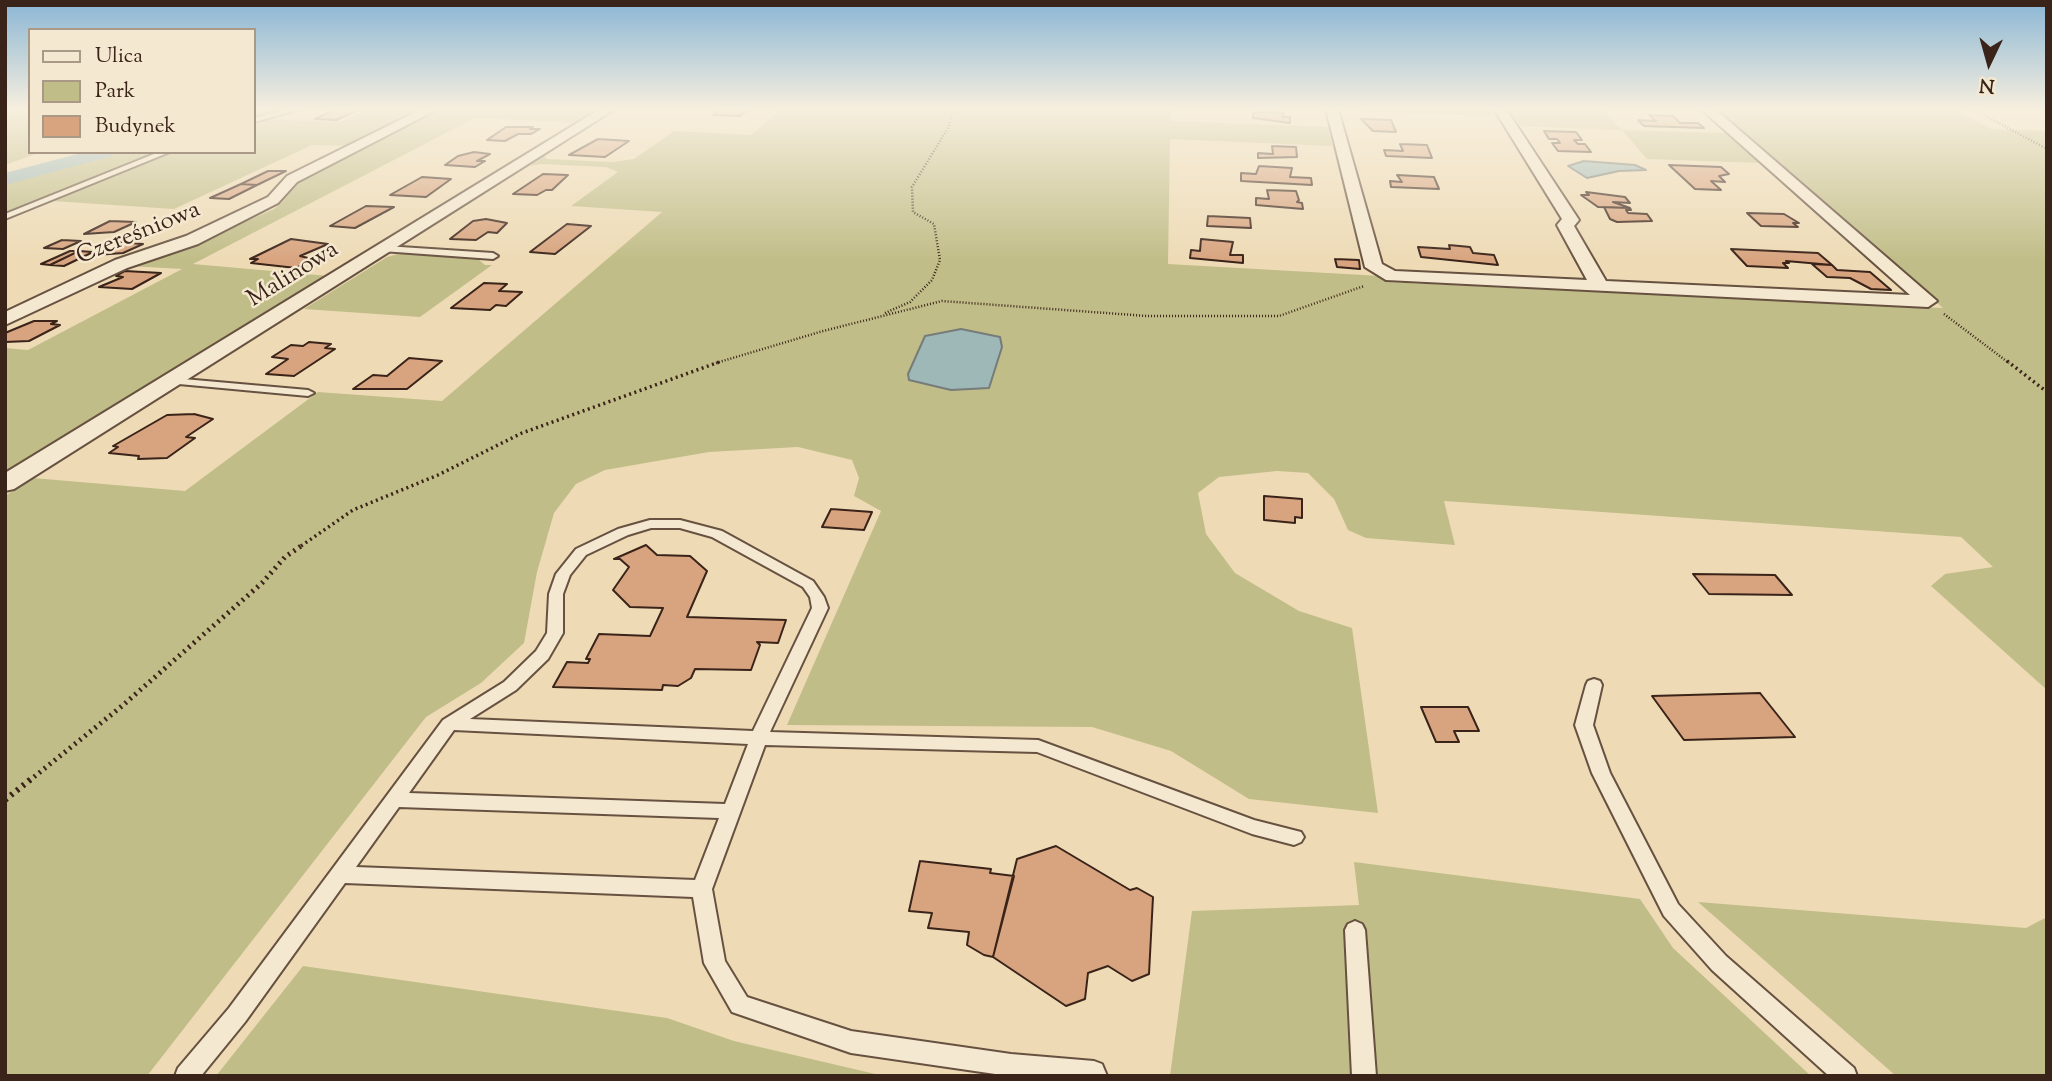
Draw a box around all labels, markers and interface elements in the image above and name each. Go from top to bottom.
legend [28,28,256,154]
north arrow [1954,28,2024,98]
text: Ulica [95,42,143,72]
text: N [1978,70,1996,99]
text: Park [95,77,135,107]
text: Budynek [95,112,176,142]
street label: Czereśniowa [73,197,205,273]
street label: Malinowa [243,237,345,315]

